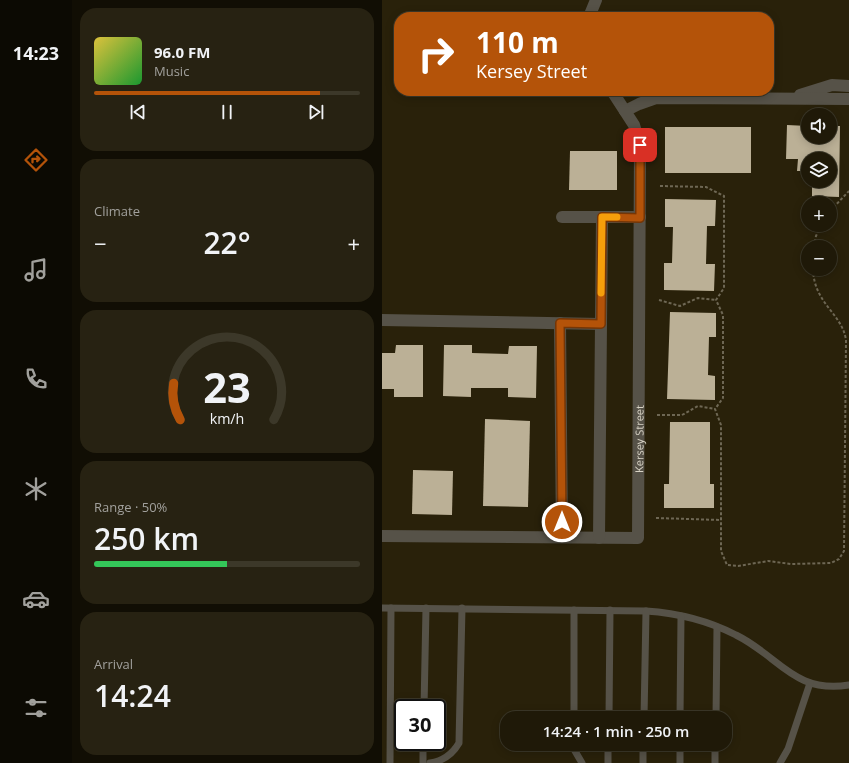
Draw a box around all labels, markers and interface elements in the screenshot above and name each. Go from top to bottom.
text: 110 m [476,23,559,61]
icon: right [410,28,462,80]
text: 14:23 [13,41,59,65]
text: 96.0 FM [154,42,210,62]
text: Kersey Street [476,59,587,83]
text: Music [154,62,189,80]
icon: previous [127,101,149,123]
icon: pause [216,101,238,123]
icon: next [305,101,327,123]
map controls [801,108,837,276]
button: sound [801,108,837,144]
pin [623,128,657,162]
icon: arrive [629,134,651,156]
icon: directions [22,146,50,174]
button: layers [801,152,837,188]
button: + [801,196,837,232]
text: Climate [94,202,140,220]
text: 22° [203,222,251,263]
text: − [94,228,107,258]
text: + [347,228,360,258]
button: − [801,240,837,276]
icon: music [22,256,50,284]
text: 23 [203,358,251,414]
icon: phone [22,365,50,393]
street label: Kersey Street [631,405,646,473]
text: km/h [210,408,244,427]
icon: climate [22,475,50,503]
text: Range · 50% [94,498,167,516]
position arrow [541,501,583,543]
text: 250 km [94,518,199,559]
icon: car [22,585,50,613]
text: Arrival [94,655,133,673]
text: 14:24 [94,675,171,716]
icon: filters [22,694,50,722]
speed limit sign: 30 [394,699,446,751]
text: 14:24 · 1 min · 250 m [543,721,689,741]

